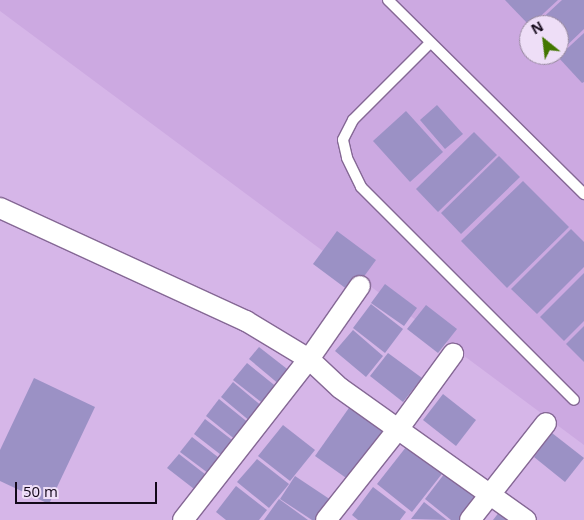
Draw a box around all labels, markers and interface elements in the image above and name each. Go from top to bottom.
north arrow [519,15,569,65]
text: N [527,16,547,38]
scale bar [18,472,160,504]
text: 50 m [23,481,58,501]

